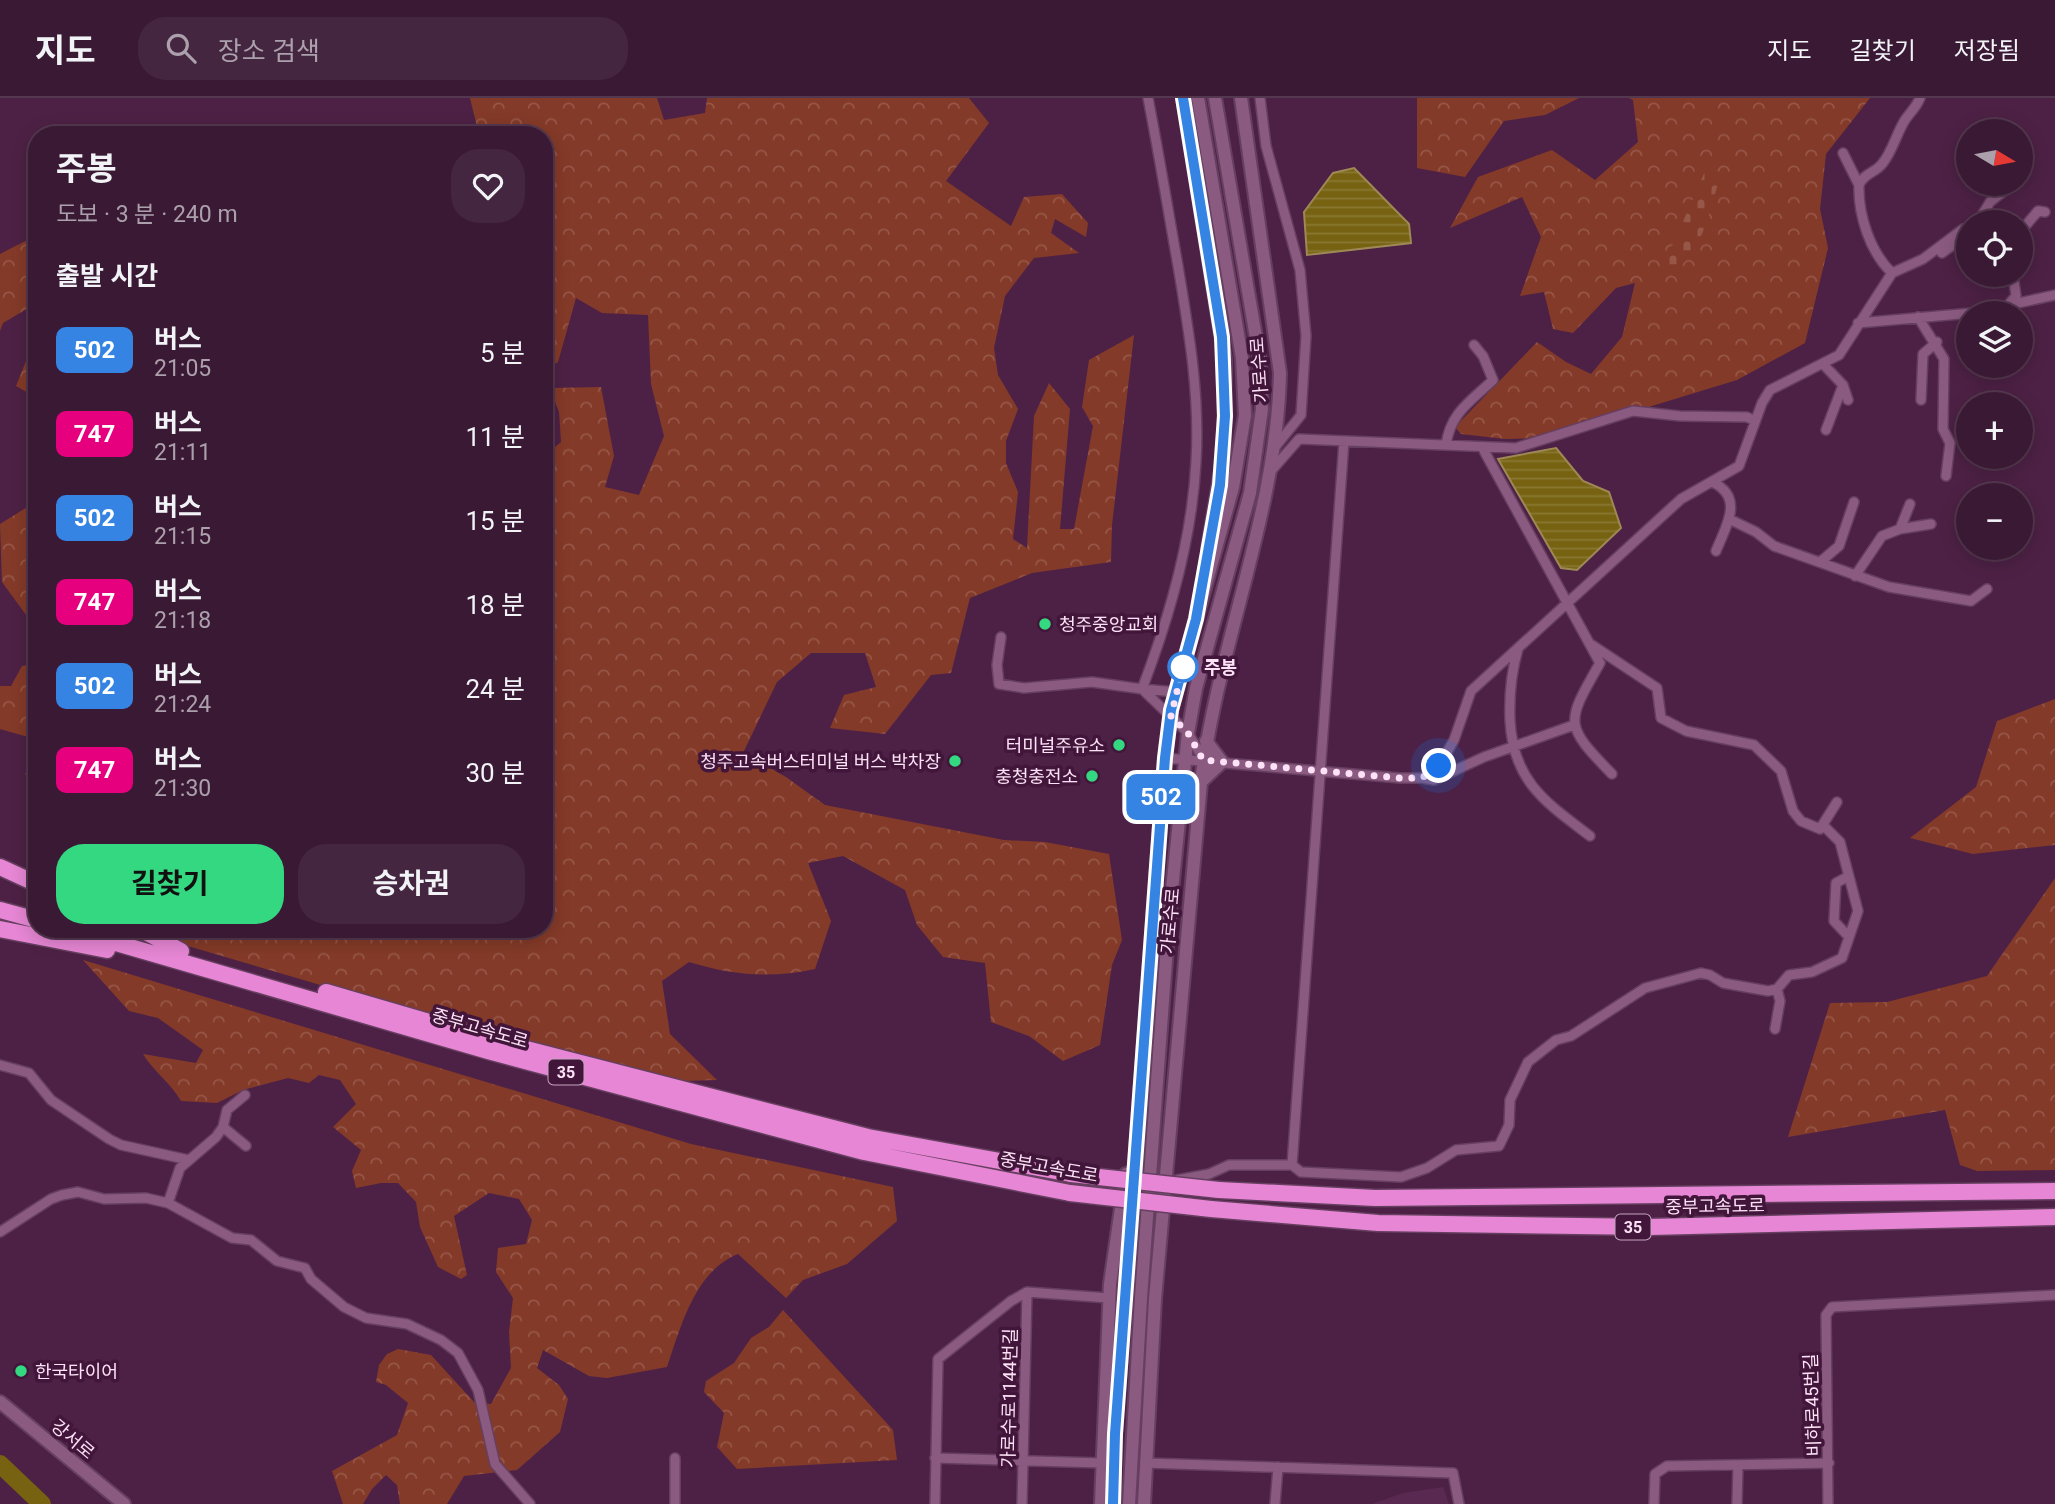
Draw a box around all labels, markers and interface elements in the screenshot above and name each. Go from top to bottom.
search box [138,17,628,80]
icon: search [162,29,200,67]
text: 지도 [35,31,96,70]
text: 장소 검색 [218,36,320,66]
text: 지도 [1767,37,1812,65]
text: 길찾기 [1850,37,1916,65]
text: 저장됨 [1954,37,2020,65]
north arrow [1956,119,2034,196]
map controls [1956,119,2033,560]
text: 주봉 [56,149,117,188]
button: heart [451,149,525,223]
text: 도보 · 3 분 · 240 m [56,201,238,228]
button: locate [1956,210,2033,287]
text: 출발 시간 [56,261,158,291]
button: layers [1956,301,2033,378]
text: 버스 [154,324,202,354]
text: 502 [74,336,115,364]
street label: 가로수로 [1246,336,1272,404]
text: 5 분 [480,338,525,368]
text: 21:05 [154,355,211,382]
button: + [1956,392,2033,469]
text: 버스 [154,408,202,438]
text: 747 [74,420,115,448]
text: 11 분 [465,422,525,452]
text: 21:11 [154,439,211,466]
button: − [1956,483,2033,560]
text: 버스 [154,492,202,522]
text: 502 [74,504,115,532]
text: 15 분 [465,506,525,536]
text: 21:15 [154,523,211,550]
text: 버스 [154,576,202,606]
text: 747 [74,588,115,616]
text: 18 분 [465,590,525,620]
text: 21:18 [154,607,211,634]
place label: 청주중앙교회 [1059,614,1158,635]
marker: 청주중앙교회 [1037,616,1053,632]
marker: 주봉 [1168,652,1198,682]
place label: 주봉 [1204,657,1237,678]
text: 버스 [154,660,202,690]
text: 502 [74,672,115,700]
text: 24 분 [465,674,525,704]
text: 21:24 [154,691,211,718]
place label: 터미널주유소 [1006,735,1105,756]
marker: 터미널주유소 [1111,737,1127,753]
text: 버스 [154,744,202,774]
your location [1421,748,1456,783]
place label: 청주고속버스터미널 버스 박차장 [700,751,941,772]
marker: 청주고속버스터미널 버스 박차장 [947,753,963,769]
text: 747 [74,756,115,784]
text: 30 분 [465,758,525,788]
place label: 충청충전소 [995,766,1078,787]
marker: 충청충전소 [1084,768,1100,784]
line badge: 502 [1121,774,1201,820]
text: 21:30 [154,775,211,802]
text: 502 [1140,783,1182,811]
button: 길찾기 [56,844,284,924]
button: 승차권 [298,844,525,924]
street label: 가로수로 [1157,887,1183,955]
street label: 중부고속도로 [429,1004,531,1052]
road number: 35 [548,1060,584,1084]
street label: 중부고속도로 [998,1148,1100,1186]
street label: 중부고속도로 [1665,1195,1765,1217]
road number: 35 [1616,1214,1650,1240]
street label: 가로수로1144번길 [997,1328,1021,1468]
street label: 비하로45번길 [1800,1353,1824,1457]
place label: 한국타이어 [35,1361,118,1382]
marker: 한국타이어 [13,1363,29,1379]
street label: 강서로 [47,1415,99,1463]

